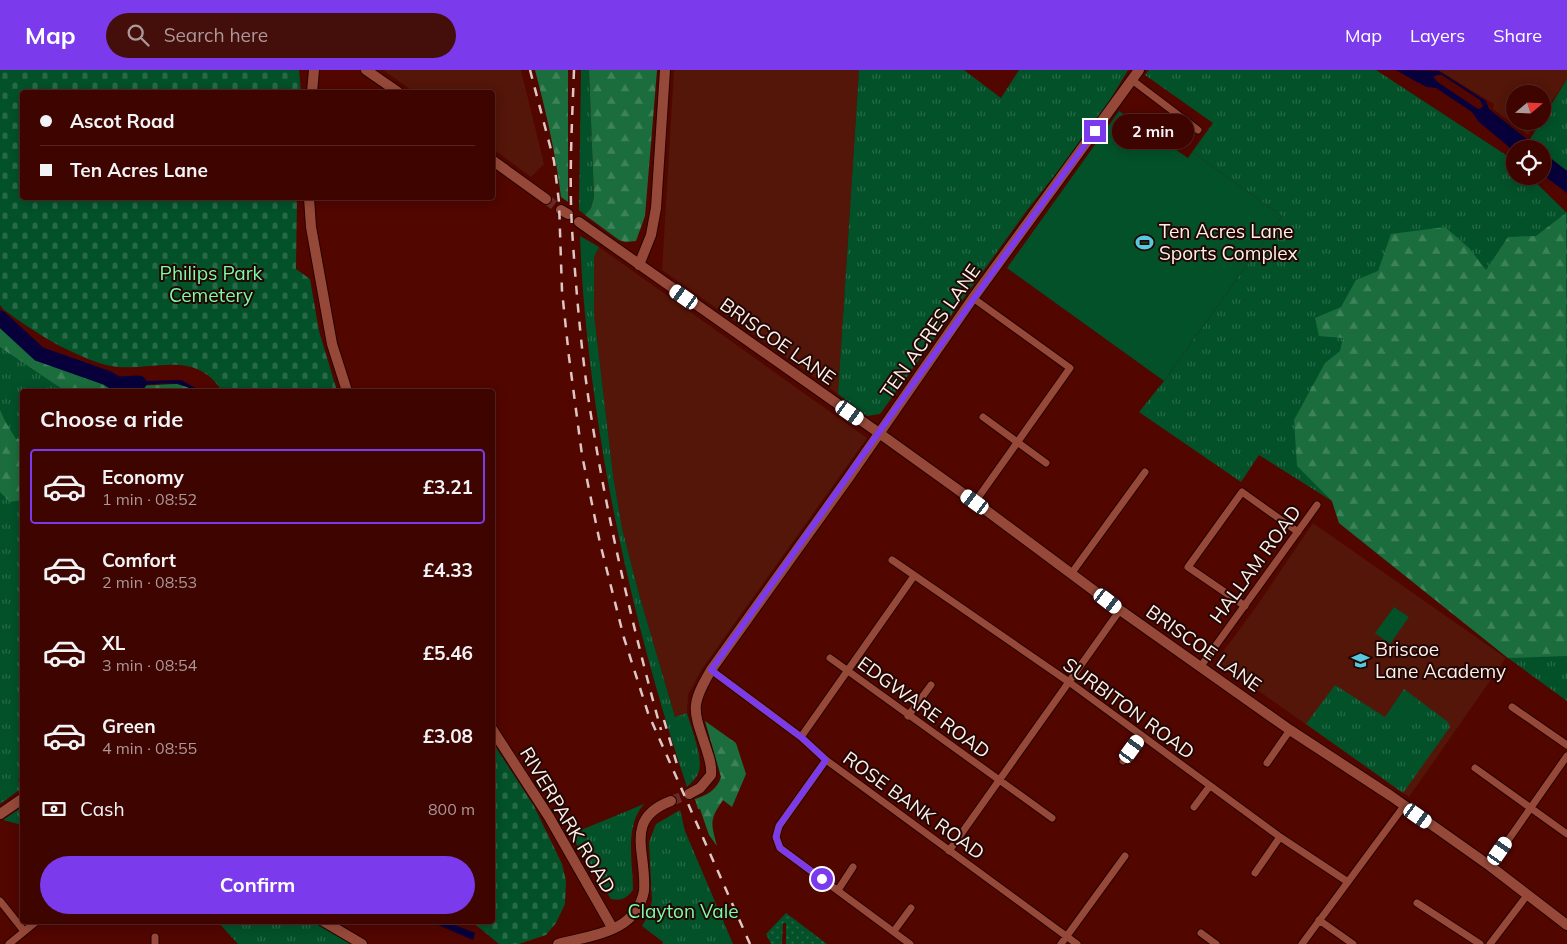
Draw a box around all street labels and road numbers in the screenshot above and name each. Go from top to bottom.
street label: TEN ACRES LANE [875,259,985,403]
street label: BRISCOE LANE [716,292,840,390]
street label: HALLAM ROAD [1204,500,1306,628]
street label: BRISCOE LANE [1142,599,1266,697]
street label: EDGWARE ROAD [853,651,995,763]
street label: SURBITON ROAD [1059,652,1199,764]
street label: RIVERPARK ROAD [515,742,621,898]
street label: ROSE BANK ROAD [838,746,990,864]

